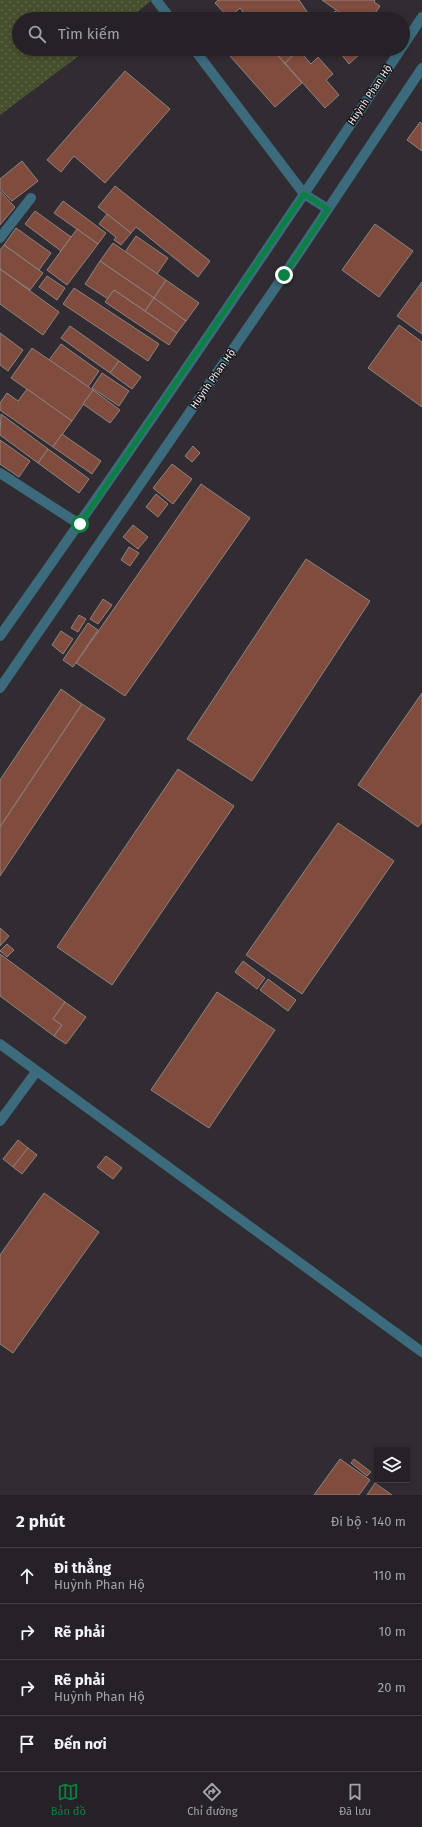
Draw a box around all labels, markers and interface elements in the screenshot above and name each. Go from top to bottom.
search box [12,12,410,56]
icon: search [26,23,48,45]
text: Tìm kiếm [58,25,120,43]
street label: Huỳnh Phan Hộ [345,62,395,127]
route end [275,266,293,284]
street label: Huỳnh Phan Hộ [187,346,238,411]
route start [71,515,89,533]
map controls [374,1447,410,1483]
button: layers [374,1447,410,1483]
text: 2 phút [16,1511,65,1532]
text: Đi bộ · 140 m [331,1514,406,1529]
text: Đi thẳng [54,1559,111,1577]
icon: ahead [16,1565,38,1587]
text: 110 m [373,1568,406,1583]
text: Huỳnh Phan Hộ [54,1577,145,1592]
icon: right [16,1621,38,1643]
text: Rẽ phải [54,1623,105,1641]
text: 10 m [379,1624,406,1639]
text: Rẽ phải [54,1671,105,1689]
icon: right [16,1677,38,1699]
text: 20 m [378,1680,406,1695]
text: Huỳnh Phan Hộ [54,1689,145,1704]
icon: arrive [16,1733,38,1755]
text: Đến nơi [54,1735,107,1753]
tab: Bản đồ [51,1781,86,1818]
tab: Chỉ đường [187,1781,238,1818]
tab: Đã lưu [339,1781,371,1818]

